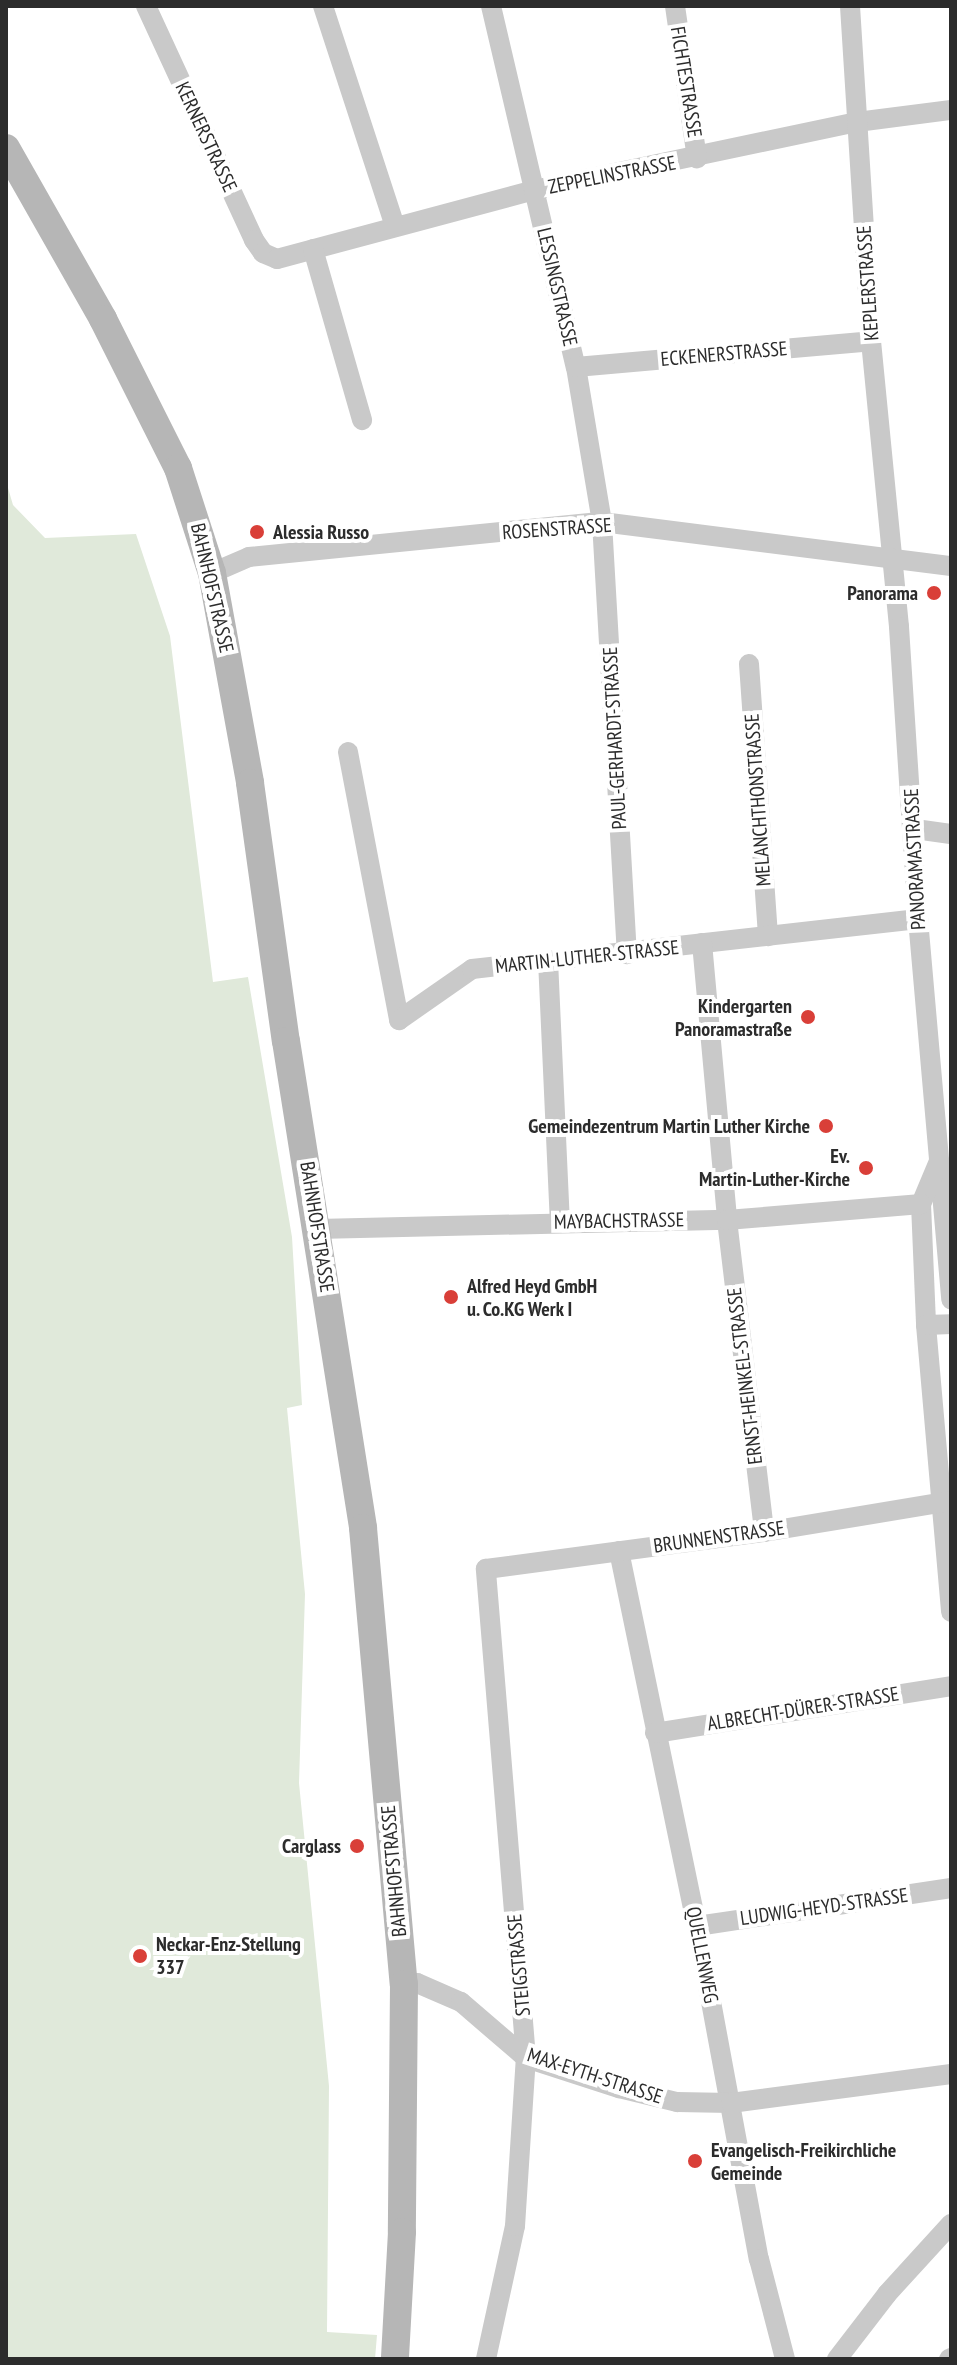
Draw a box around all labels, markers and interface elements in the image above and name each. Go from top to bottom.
street label: FICHTESTRASSE [665,25,707,139]
street label: KERNERSTRASSE [170,78,242,196]
street label: ZEPPELINSTRASSE [546,151,678,199]
street label: KEPLERSTRASSE [852,224,884,342]
street label: LESSINGSTRASSE [532,225,582,349]
street label: ECKENERSTRASSE [660,337,788,371]
street label: ROSENSTRASSE [501,513,613,545]
place label: Alessia Russo [273,520,369,544]
street label: BAHNHOFSTRASSE [185,521,239,655]
marker: Alessia Russo [248,523,266,541]
place label: Panorama [847,581,918,605]
marker: Panorama [925,584,943,602]
street label: PAUL-GERHARDT-STRASSE [598,646,632,830]
street label: MELANCHTHONSTRASSE [740,713,776,887]
street label: PANORAMASTRASSE [899,788,931,930]
street label: MARTIN-LUTHER-STRASSE [494,935,680,979]
place label: Kindergarten Panoramastraße [675,994,792,1041]
marker: Kindergarten Panoramastraße [799,1008,817,1026]
place label: Gemeindezentrum Martin Luther Kirche [528,1114,810,1138]
marker: Gemeindezentrum Martin Luther Kirche [817,1117,835,1135]
place label: Ev. Martin-Luther-Kirche [699,1144,850,1191]
marker: Ev. Martin-Luther-Kirche [857,1159,875,1177]
street label: BAHNHOFSTRASSE [295,1160,339,1294]
street label: MAYBACHSTRASSE [554,1208,684,1234]
place label: Alfred Heyd GmbH u. Co.KG Werk I [467,1274,597,1321]
street label: ERNST-HEINKEL-STRASSE [722,1286,768,1466]
marker: Alfred Heyd GmbH u. Co.KG Werk I [442,1288,460,1306]
street label: BRUNNENSTRASSE [652,1516,786,1558]
street label: ALBRECHT-DÜRER-STRASSE [706,1682,900,1736]
street label: BAHNHOFSTRASSE [376,1804,412,1938]
place label: Carglass [282,1834,341,1858]
marker: Carglass [348,1837,366,1855]
street label: LUDWIG-HEYD-STRASSE [739,1883,909,1931]
street label: QUELLENWEG [681,1905,723,2005]
street label: STEIGSTRASSE [503,1913,535,2017]
place label: Neckar-Enz-Stellung 337 [156,1932,301,1979]
marker: Neckar-Enz-Stellung 337 [131,1947,149,1965]
street label: MAX-EYTH-STRASSE [524,2043,666,2109]
place label: Evangelisch-Freikirchliche Gemeinde [711,2138,896,2185]
marker: Evangelisch-Freikirchliche Gemeinde [686,2152,704,2170]

